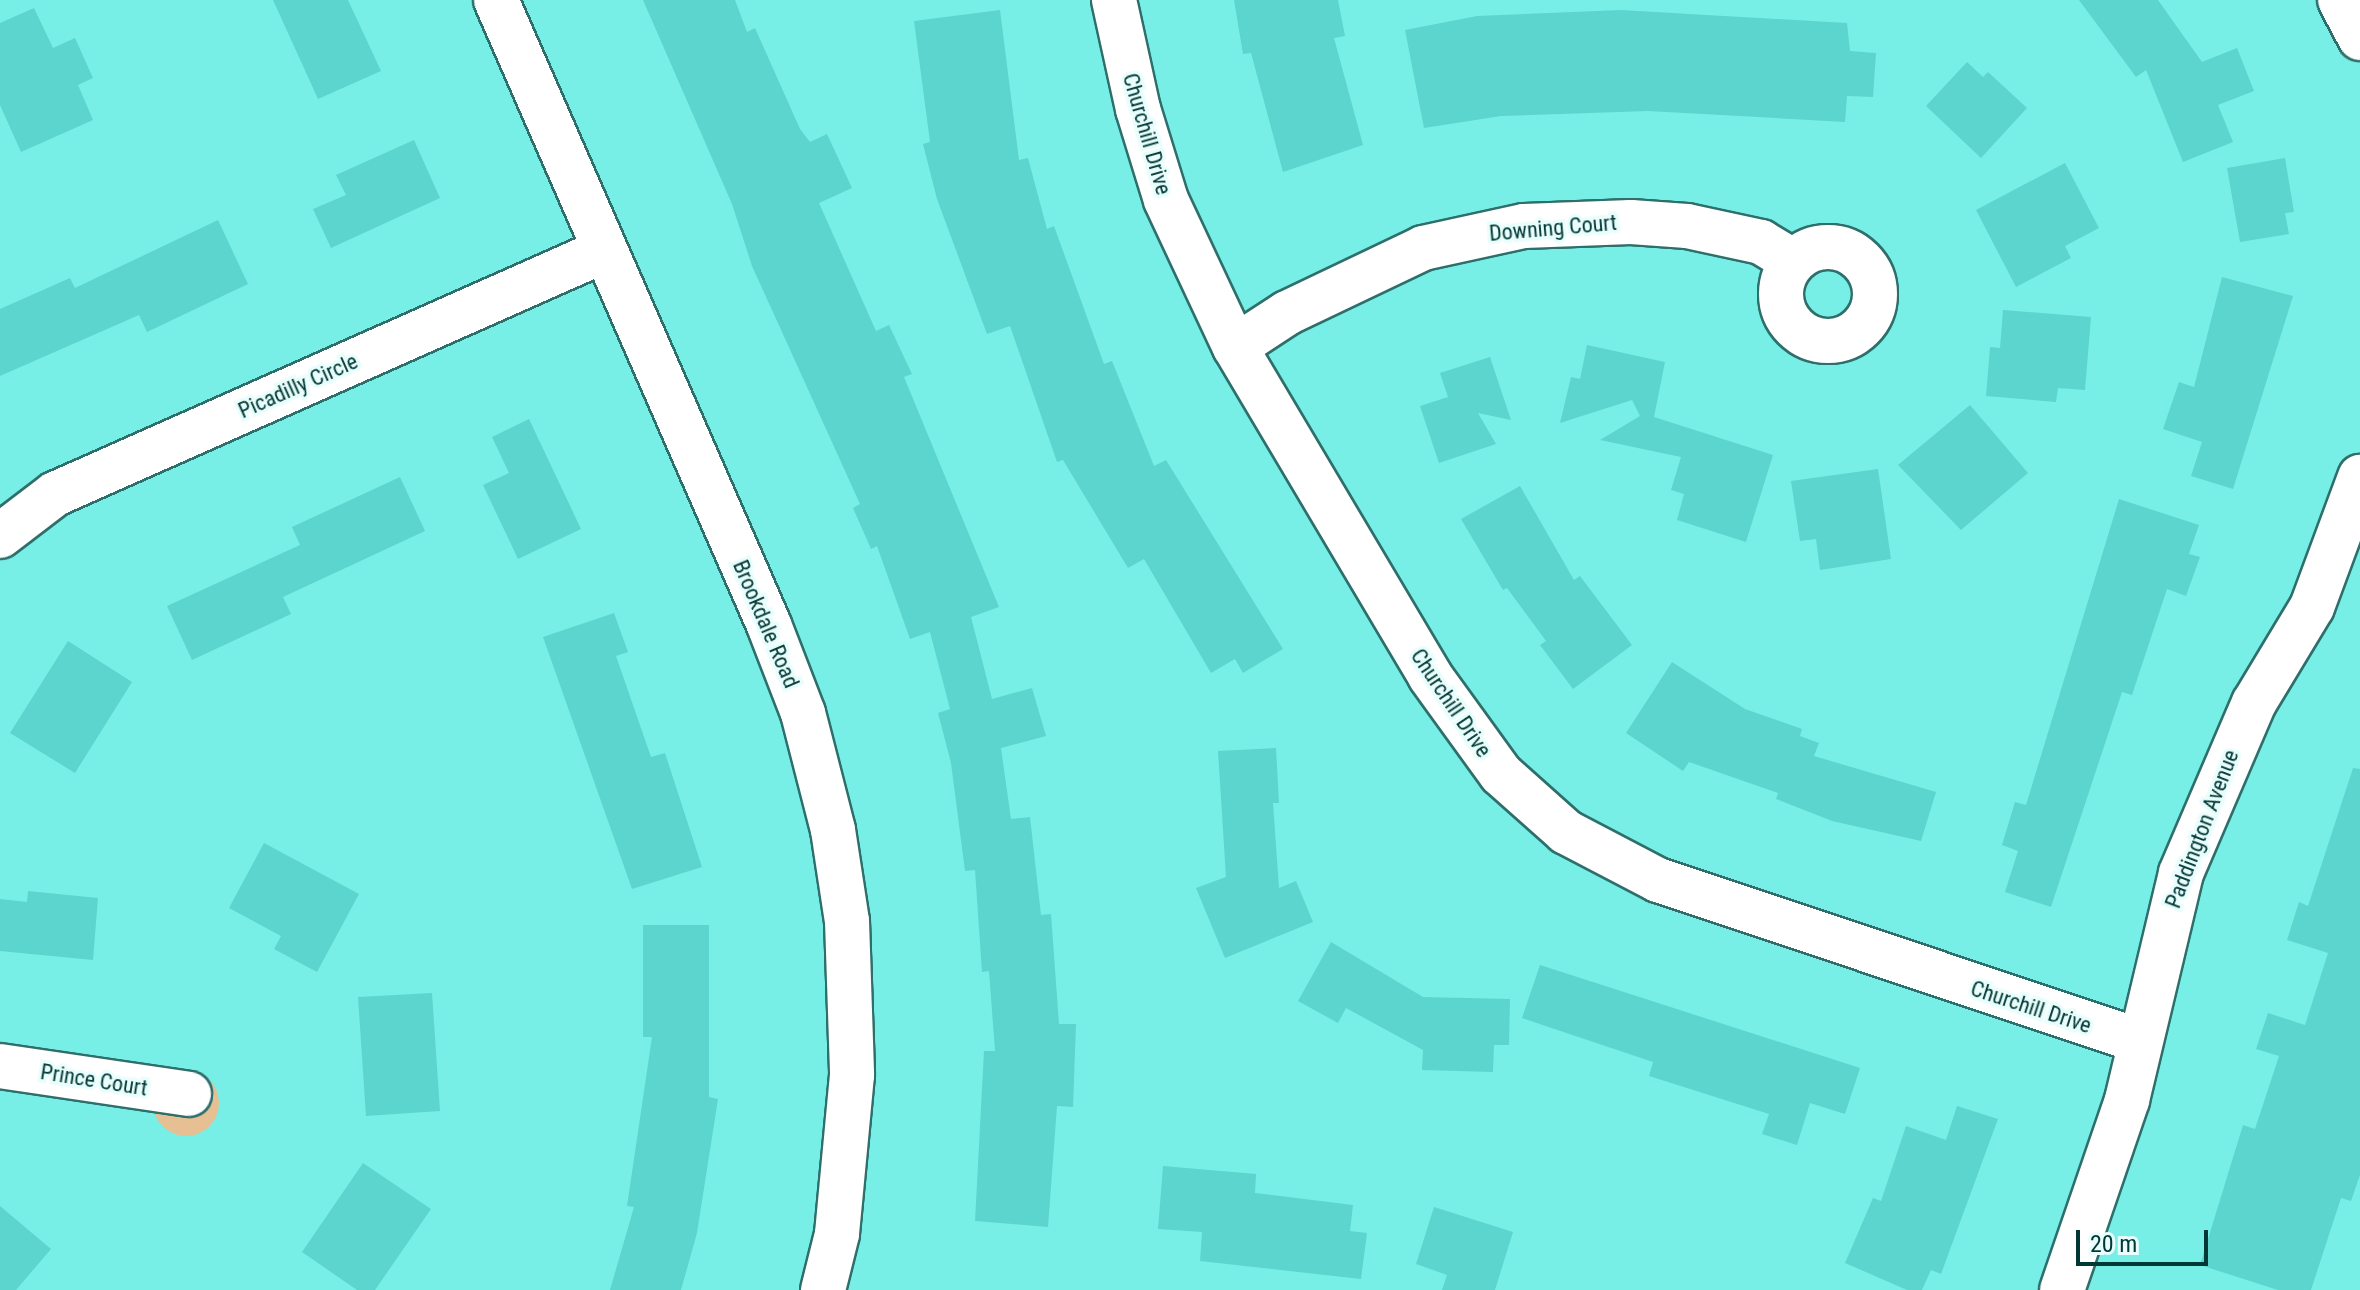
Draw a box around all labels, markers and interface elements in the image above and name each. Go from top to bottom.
street label: Churchill Drive [1117,70,1177,198]
street label: Downing Court [1488,209,1618,247]
street label: Picadilly Circle [234,348,362,424]
street label: Brookdale Road [727,556,805,692]
street label: Churchill Drive [1405,644,1497,762]
street label: Paddington Avenue [2160,746,2244,912]
street label: Churchill Drive [1967,975,2095,1039]
street label: Prince Court [39,1059,149,1101]
scale bar [2080,1214,2212,1264]
text: 20 m [2090,1230,2137,1258]

